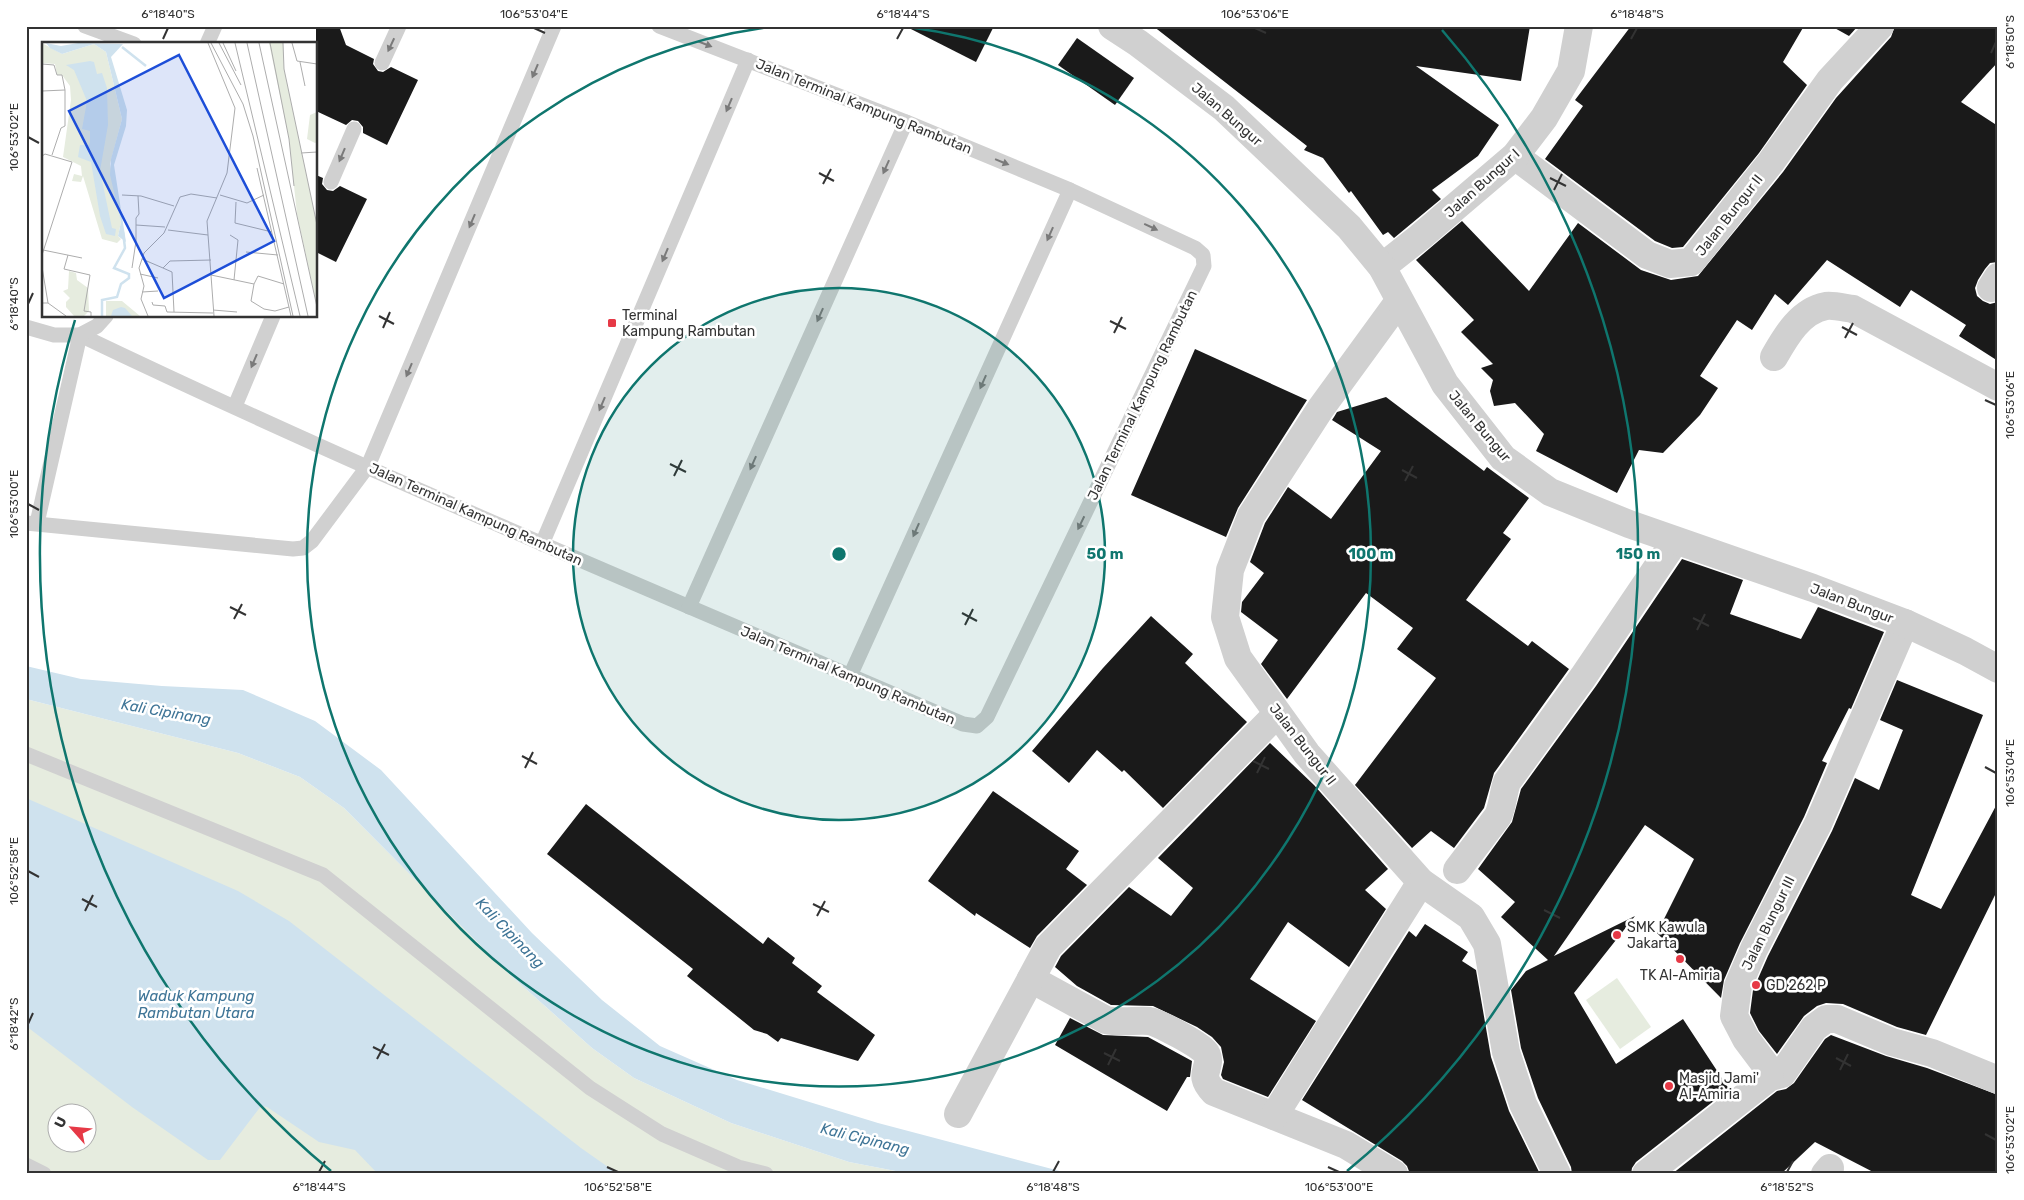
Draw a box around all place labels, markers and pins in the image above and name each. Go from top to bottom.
place label: Terminal Kampung Rambutan [622,307,755,340]
marker: Terminal Kampung Rambutan [606,317,618,329]
centre of rings [830,545,848,563]
place label: SMK Kawula Jakarta [1627,919,1705,952]
marker: SMK Kawula Jakarta [1611,929,1623,941]
marker: TK Al-Amiria [1674,953,1686,965]
place label: TK Al-Amiria [1640,967,1720,984]
place label: GD 262 P [1766,977,1826,994]
marker: GD 262 P [1750,979,1762,991]
place label: Masjid Jami' Al-Amiria [1679,1070,1759,1103]
marker: Masjid Jami' Al-Amiria [1663,1080,1675,1092]

